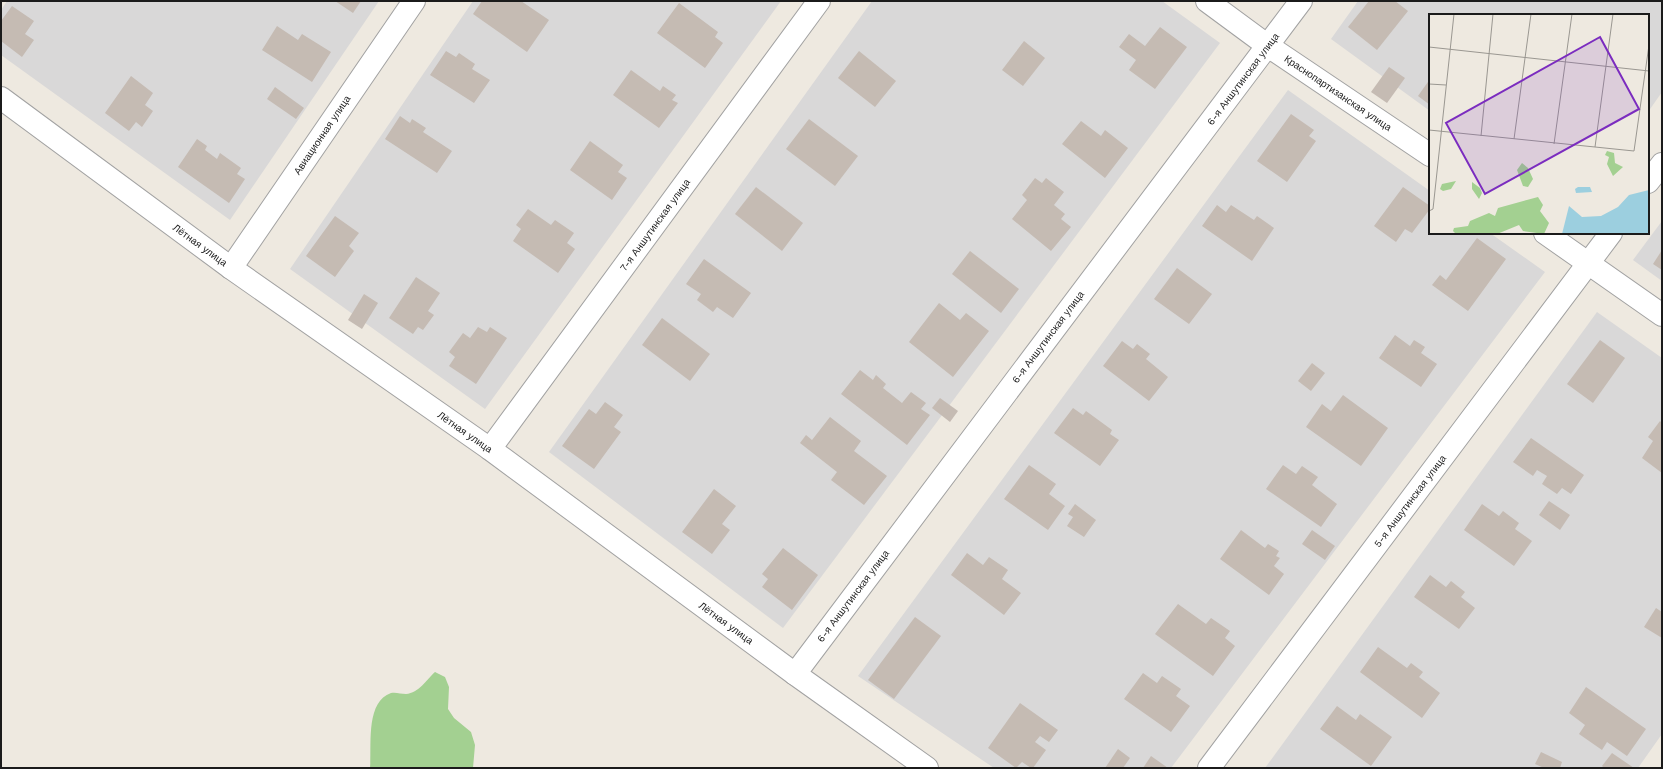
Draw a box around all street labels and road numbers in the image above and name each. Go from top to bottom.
street label: 6-я Аншутинская улица [1205,30,1281,127]
street label: Краснопартизанская улица [1282,53,1394,133]
street label: Авиационная улица [291,93,353,177]
street label: 7-я Аншутинская улица [618,176,692,273]
street label: Лётная улица [171,222,230,269]
street label: 6-я Аншутинская улица [1010,288,1086,385]
street label: Лётная улица [436,409,495,455]
street label: 5-я Аншутинская улица [1372,453,1448,549]
street label: 6-я Аншутинская улица [815,547,891,644]
street label: Лётная улица [697,600,756,647]

